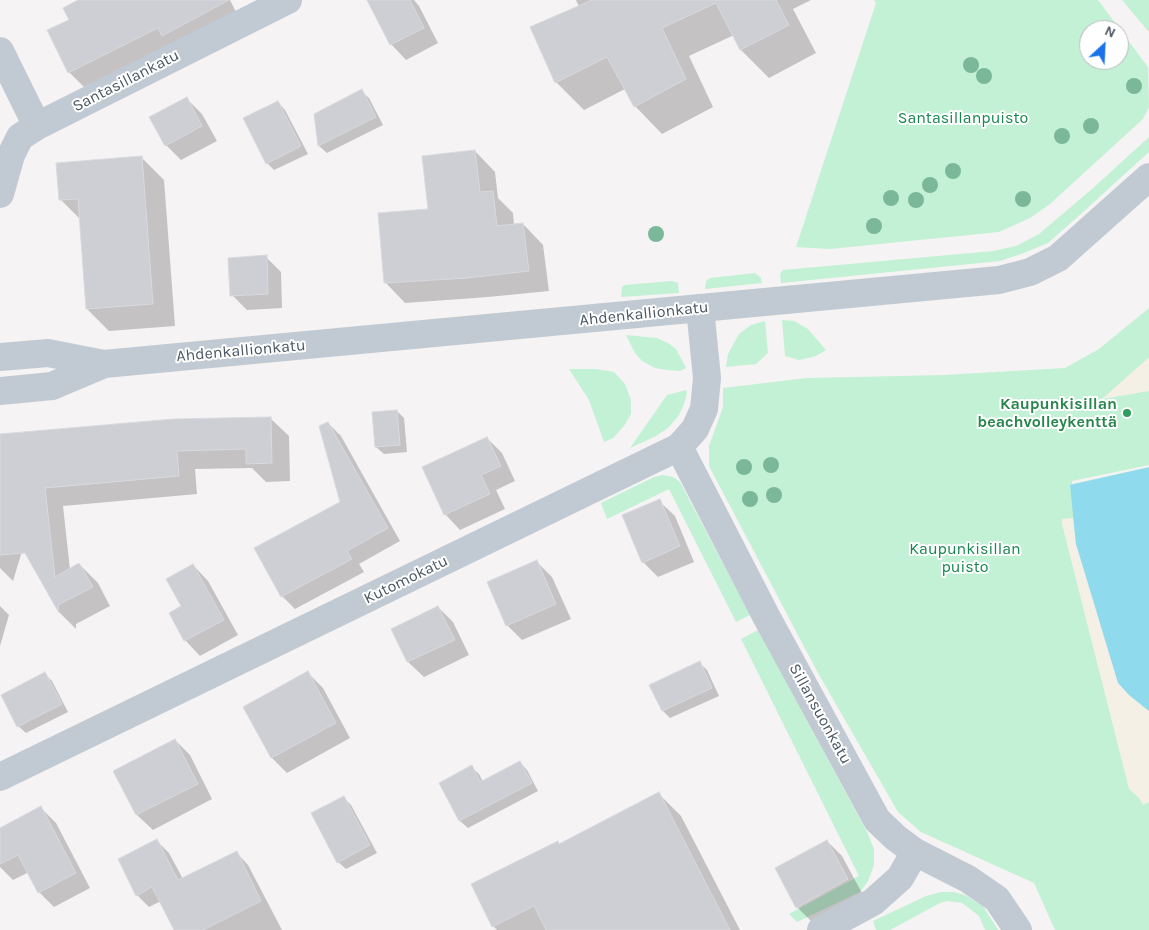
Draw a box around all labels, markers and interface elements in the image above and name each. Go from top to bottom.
north arrow [1079,20,1129,70]
text: N [1102,22,1118,42]
street label: Santasillankatu [69,46,183,116]
park label: Santasillanpuisto [898,108,1028,128]
street label: Ahdenkallionkatu [579,298,709,330]
street label: Ahdenkallionkatu [176,336,306,366]
place label: Kaupunkisillan beachvolleykenttä [977,394,1117,432]
marker: Kaupunkisillan beachvolleykenttä [1121,407,1133,419]
park label: Kaupunkisillan puisto [909,539,1021,577]
street label: Kutomokatu [361,551,451,609]
street label: Sillansuonkatu [784,660,856,768]

